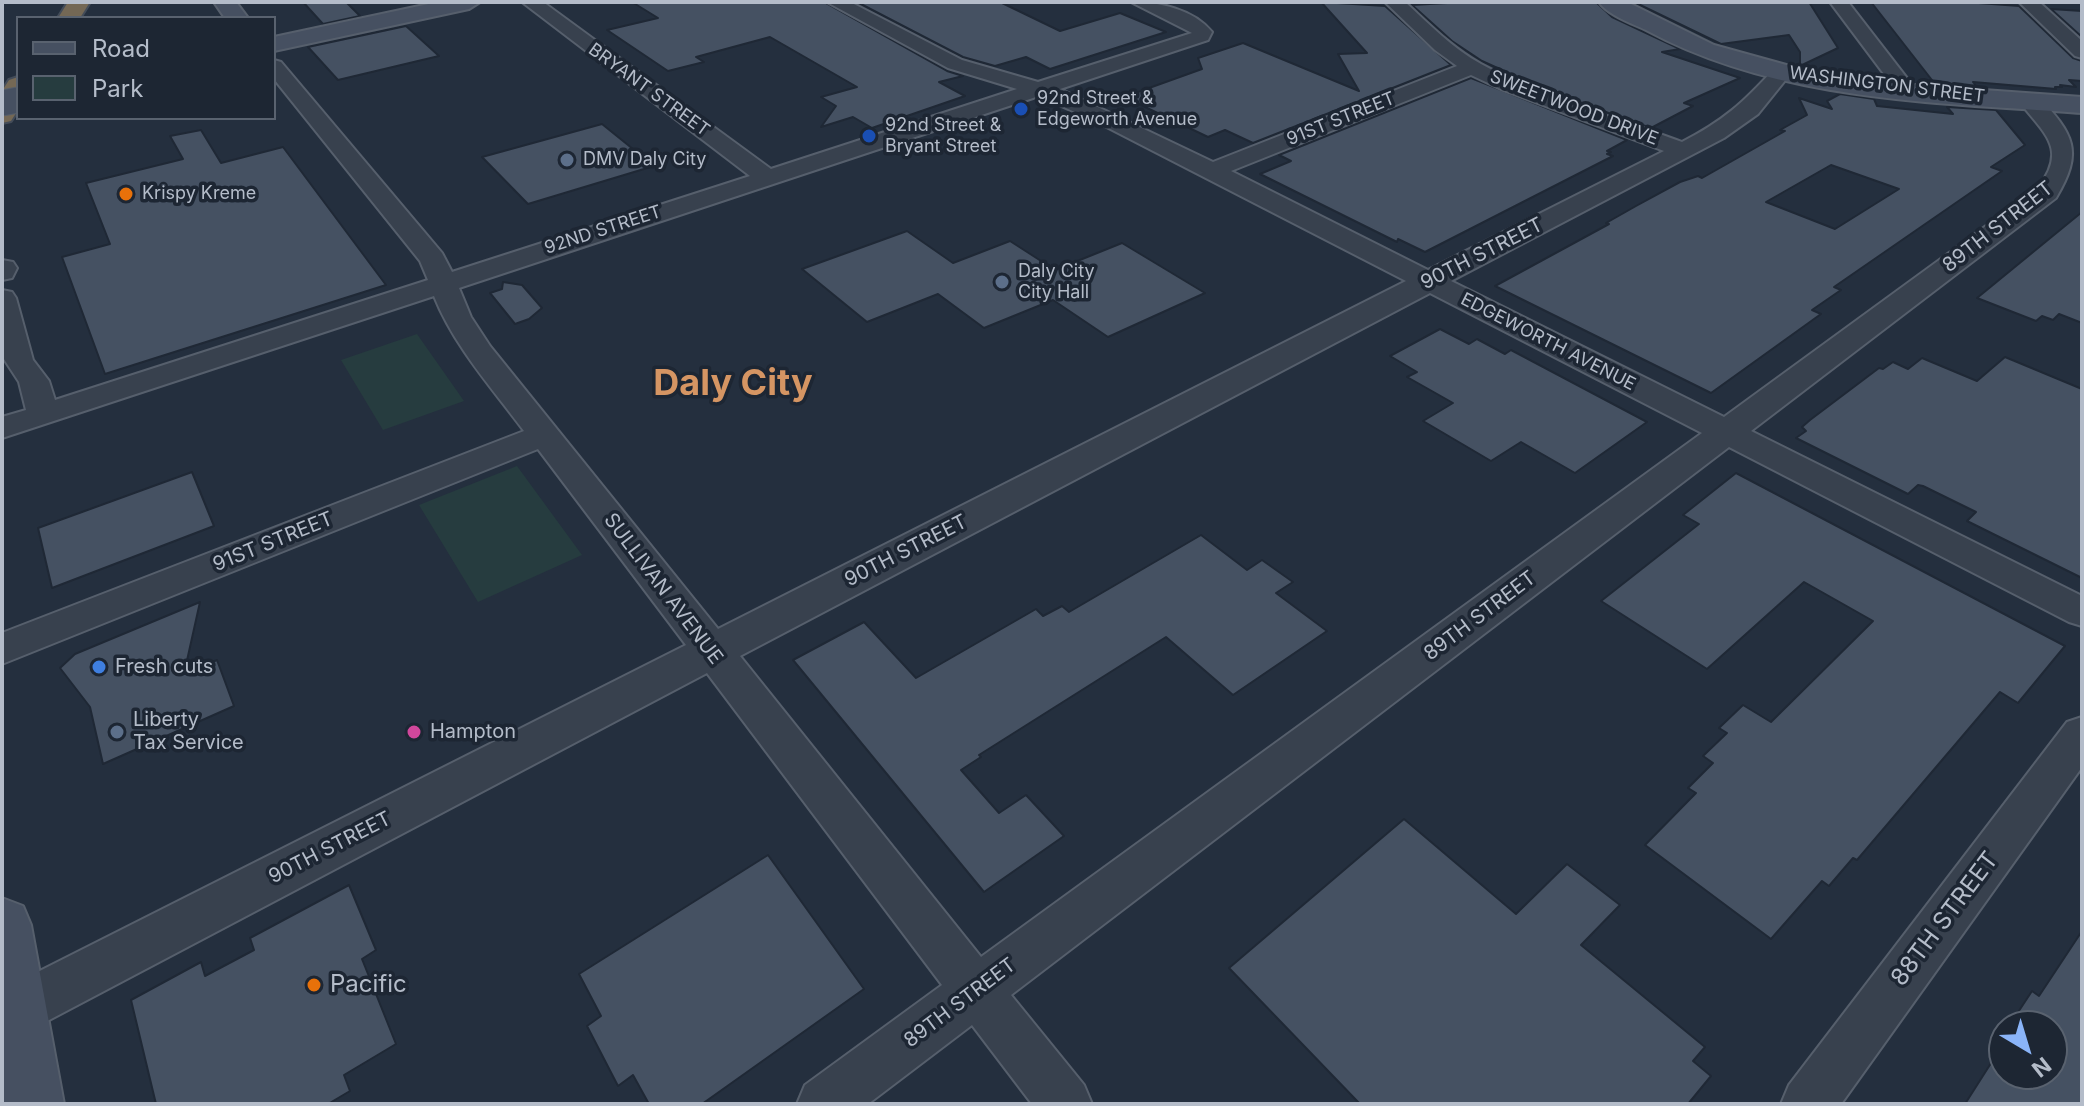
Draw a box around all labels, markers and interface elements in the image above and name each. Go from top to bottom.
legend [16,16,276,120]
text: Road [92,34,150,63]
street label: BRYANT STREET [584,39,714,141]
street label: WASHINGTON STREET [1788,62,1986,108]
street label: SWEETWOOD DRIVE [1487,66,1661,150]
text: Park [92,74,143,103]
street label: 91ST STREET [1284,87,1398,151]
place label: 92nd Street & Edgeworth Avenue [1037,88,1197,130]
marker: 92nd Street & Edgeworth Avenue [1012,100,1030,118]
place label: 92nd Street & Bryant Street [885,115,1001,158]
marker: 92nd Street & Bryant Street [860,127,878,145]
place label: DMV Daly City [583,149,706,171]
marker: DMV Daly City [558,151,576,169]
street label: 89TH STREET [1938,176,2058,278]
place label: Krispy Kreme [142,183,256,205]
marker: Krispy Kreme [117,185,135,203]
street label: 92ND STREET [542,201,664,259]
street label: 90TH STREET [1417,213,1547,295]
place label: Daly City City Hall [1018,261,1095,304]
marker: Daly City City Hall [993,273,1011,291]
street label: EDGEWORTH AVENUE [1457,288,1639,396]
district label: Daly City [653,362,813,406]
street label: 91ST STREET [209,507,337,577]
street label: SULLIVAN AVENUE [598,509,728,669]
street label: 90TH STREET [841,510,971,592]
street label: 89TH STREET [1419,566,1541,666]
place label: Fresh cuts [115,655,213,679]
marker: Fresh cuts [90,658,108,676]
place label: Liberty Tax Service [133,708,244,755]
place label: Hampton [430,720,516,744]
marker: Liberty Tax Service [108,723,126,741]
marker: Hampton [405,723,423,741]
street label: 90TH STREET [265,807,395,889]
street label: 88TH STREET [1885,846,2005,992]
street label: 89TH STREET [899,953,1021,1053]
place label: Pacific [330,971,407,999]
marker: Pacific [305,976,323,994]
north arrow [1988,1010,2068,1090]
text: N [2027,1052,2056,1083]

